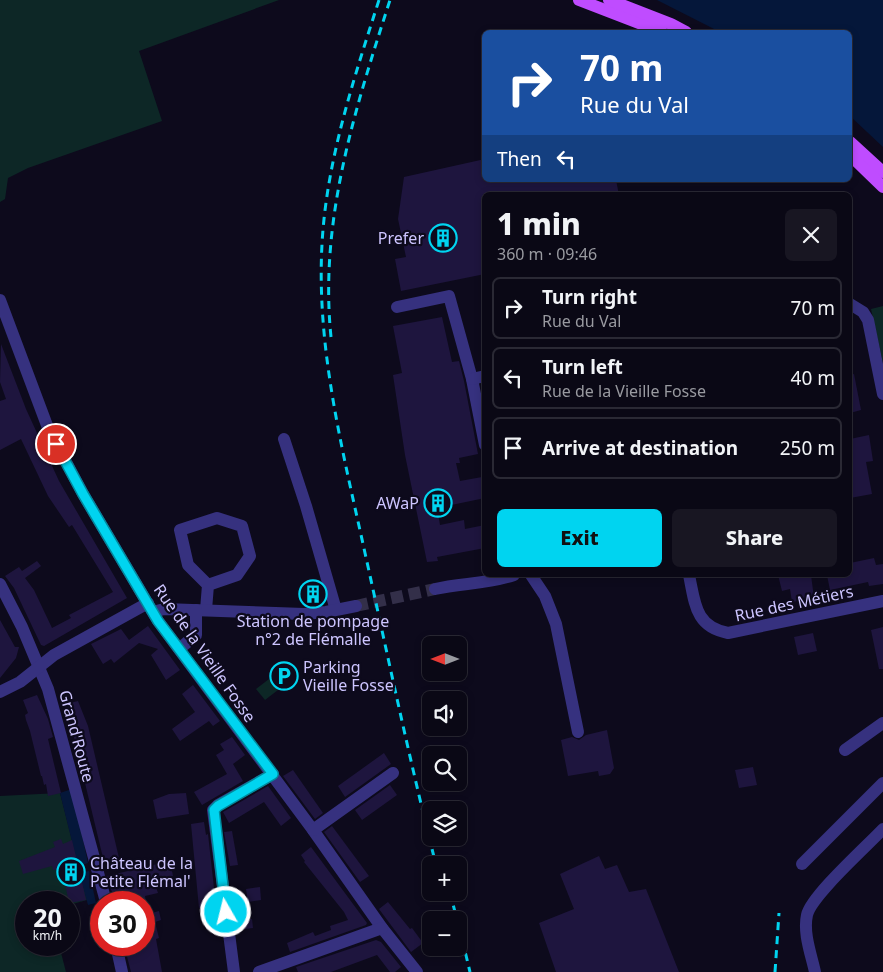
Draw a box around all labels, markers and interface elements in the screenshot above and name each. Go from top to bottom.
text: 70 m [580,44,663,91]
icon: right [497,50,562,115]
text: Rue du Val [580,89,689,119]
icon: left [552,145,580,173]
text: Then [497,146,542,172]
text: 1 min [497,203,581,244]
button: close [785,209,837,261]
building icon: Prefer [428,223,458,253]
place label: Prefer [378,227,424,249]
text: 360 m · 09:46 [497,243,597,265]
text: Turn right [542,284,637,310]
icon: right [499,294,527,322]
text: 70 m [791,295,835,321]
text: Rue du Val [542,310,621,332]
text: Turn left [542,354,623,380]
icon: left [499,364,527,392]
text: 40 m [791,365,835,391]
text: Rue de la Vieille Fosse [542,380,706,402]
pin [35,423,77,465]
icon: arrive [42,430,70,458]
icon: arrive [499,434,527,462]
text: Arrive at destination [542,435,738,461]
text: 250 m [780,435,835,461]
building icon: AWaP [423,488,453,518]
place label: AWaP [376,492,419,514]
button: Exit [497,509,662,567]
button: Share [672,509,837,567]
building icon: Station de pompage n°2 de Flémalle [298,579,328,609]
street label: Rue de la Vieille Fosse [149,580,261,726]
street label: Rue des Métiers [733,580,855,626]
place label: Station de pompage n°2 de Flémalle [237,610,389,650]
north arrow [422,636,468,681]
map controls [422,636,467,956]
place label: Parking Vieille Fosse [303,656,394,696]
parking icon: Parking Vieille Fosse [269,661,299,691]
street label: Grand'Route [54,687,100,785]
button: sound [422,691,467,736]
button: search [422,746,467,791]
button: layers [422,801,467,846]
place label: Château de la Petite Flémal' [90,852,193,892]
button: + [422,856,467,901]
building icon: Château de la Petite Flémal' [56,857,86,887]
position arrow [199,885,251,937]
speed limit sign: 30 [90,891,155,956]
text: 20 [33,900,62,934]
button: − [422,911,467,956]
text: km/h [33,927,62,944]

